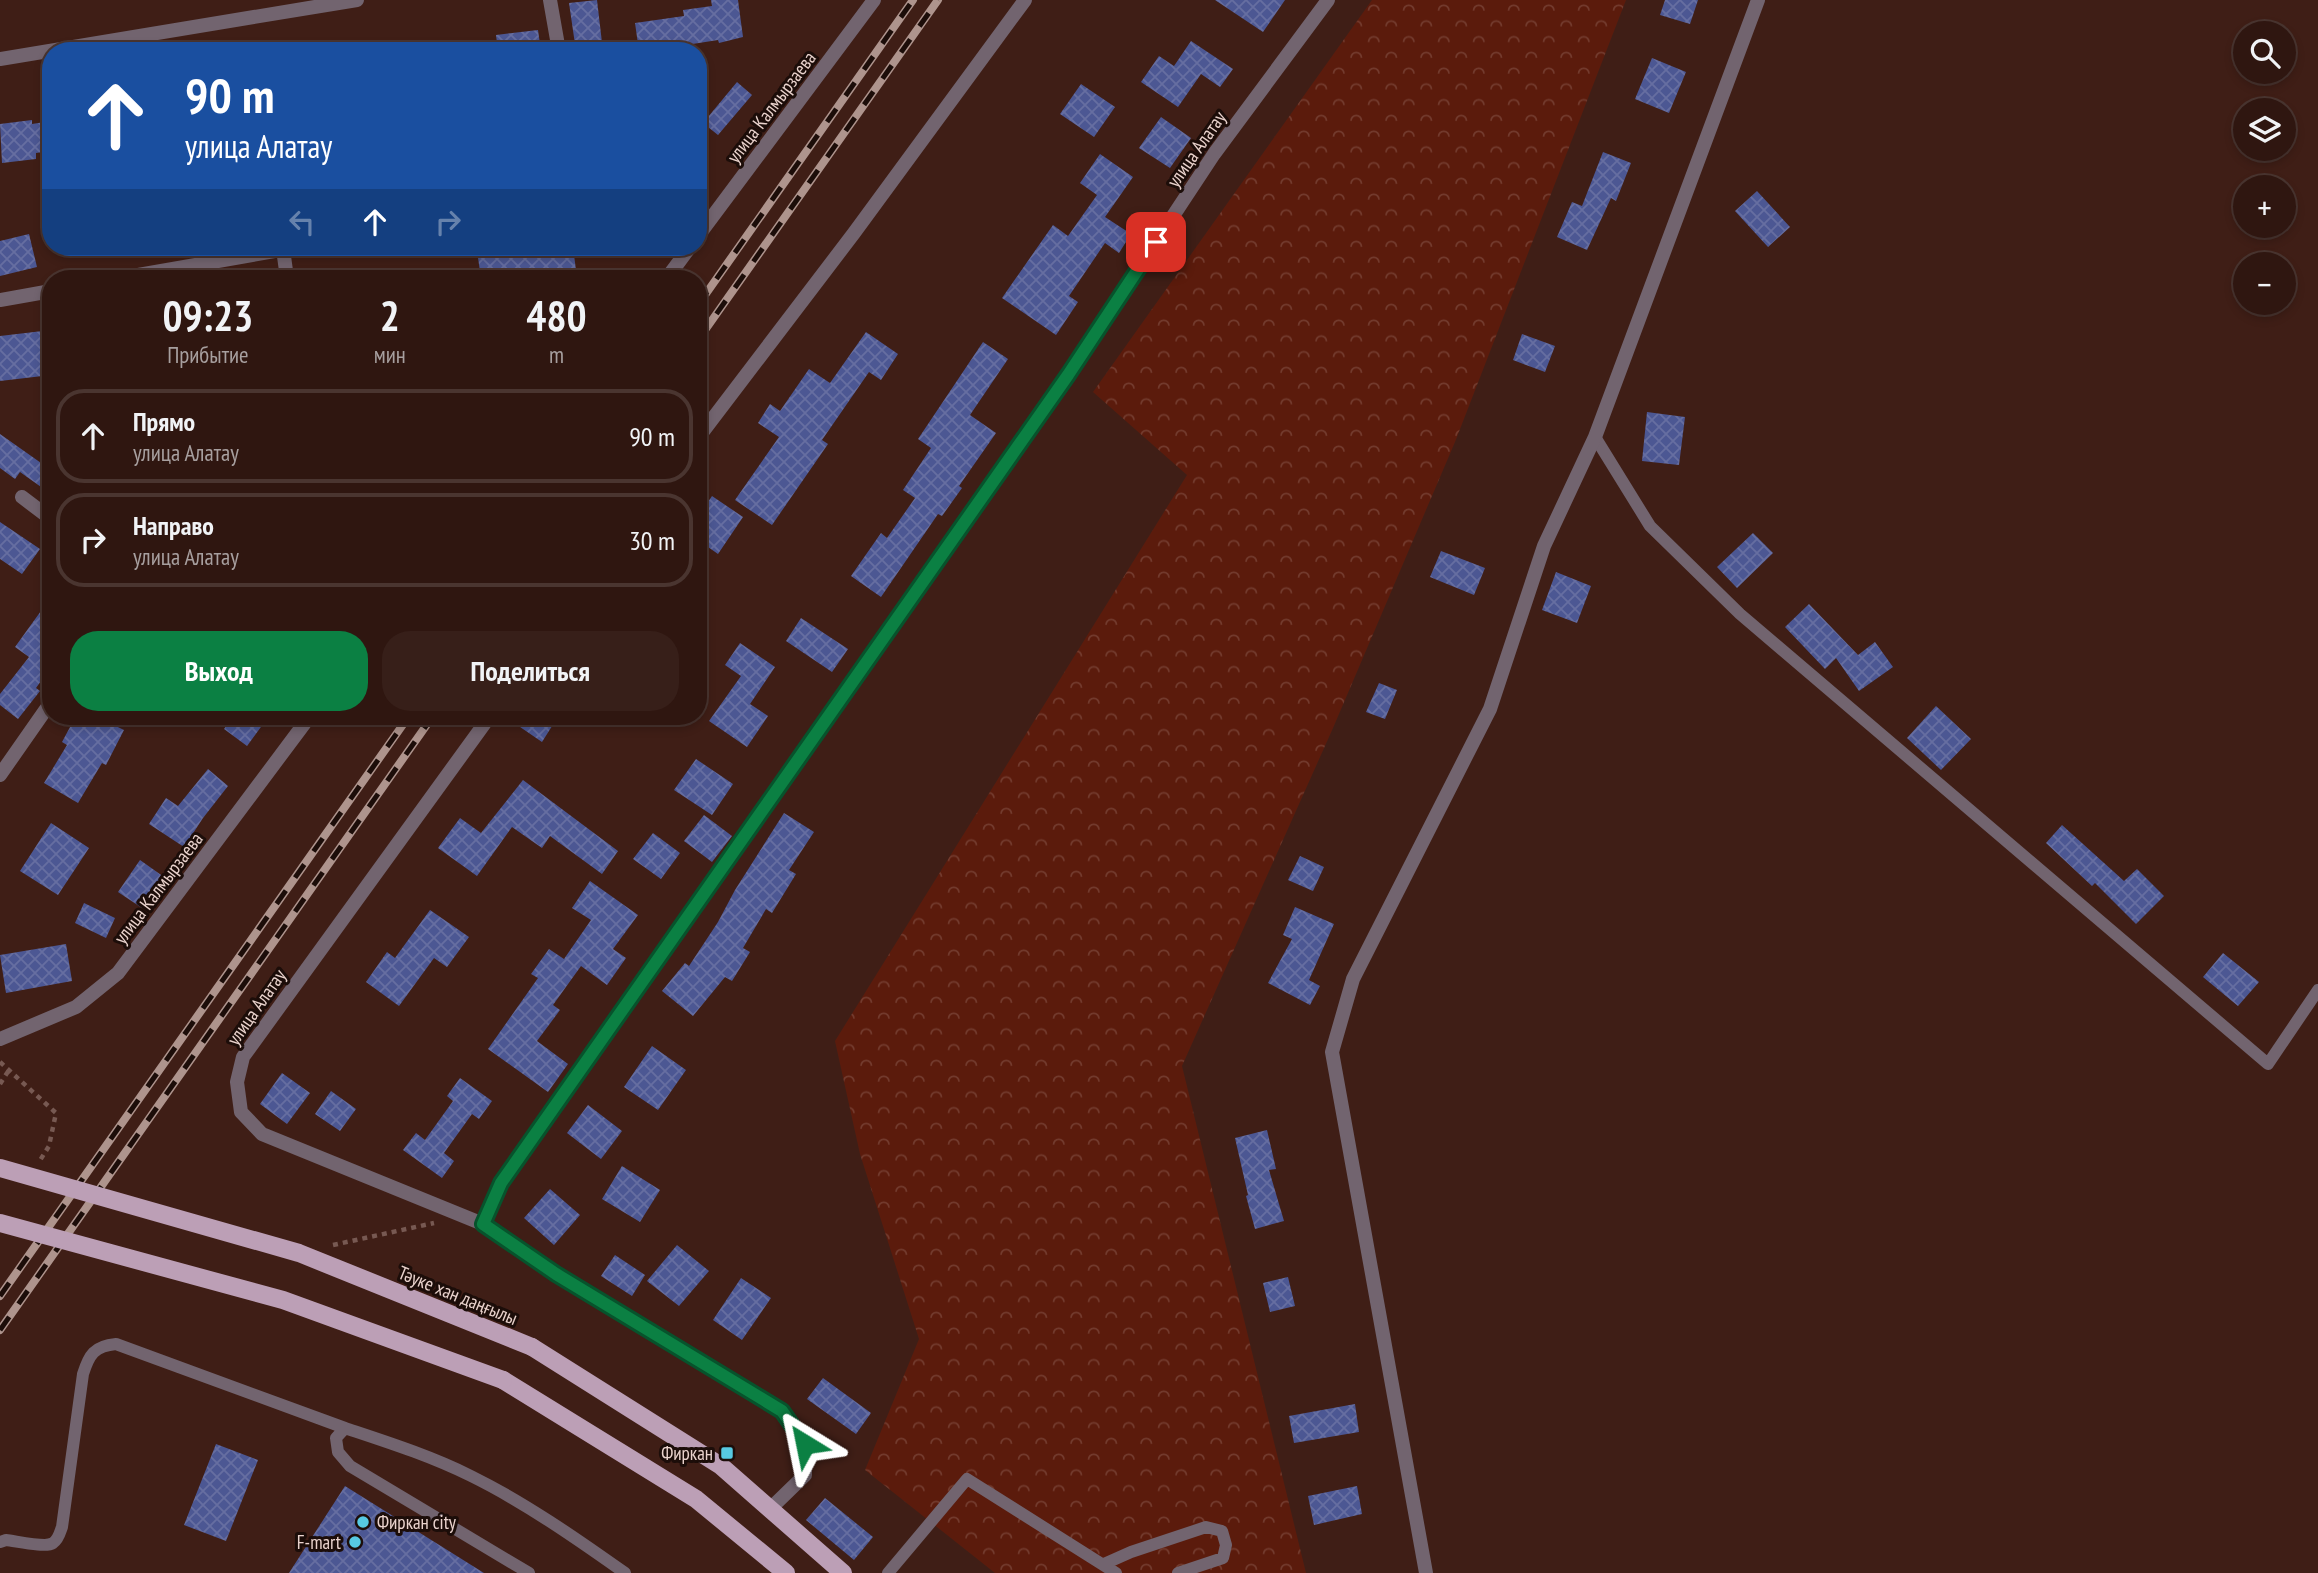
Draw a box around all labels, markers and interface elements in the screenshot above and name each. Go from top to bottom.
map controls [2233,21,2296,315]
button: search [2233,21,2296,84]
street label: улица Калмырзаева [721,46,821,168]
text: 90 m [185,63,274,127]
icon: ahead [70,70,161,161]
button: layers [2233,98,2296,161]
street label: улица Алатау [1161,106,1231,192]
text: улица Алатау [185,125,332,167]
button: + [2233,175,2296,238]
icon: left [283,203,321,241]
icon: ahead [356,203,394,241]
icon: right [429,203,467,241]
pin [1126,212,1186,272]
icon: arrive [1137,223,1175,261]
button: − [2233,252,2296,315]
text: 09:23 [162,288,253,343]
text: 2 [380,288,400,343]
text: 480 [526,288,587,343]
text: Прибытие [167,340,249,369]
text: мин [374,340,406,369]
text: m [549,340,564,369]
text: Прямо [133,405,195,438]
icon: ahead [74,417,112,455]
text: 90 m [629,420,675,453]
text: улица Алатау [133,438,239,467]
text: Направо [133,509,214,542]
icon: right [74,521,112,559]
text: 30 m [629,524,675,557]
text: улица Алатау [133,542,239,571]
button: Выход [70,631,368,711]
button: Поделиться [382,631,679,711]
street label: улица Калмырзаева [108,827,208,949]
street label: улица Алатау [221,964,291,1050]
street label: Тәуке хан даңғылы [395,1260,521,1330]
position arrow [768,1407,842,1481]
place label: Фиркан [661,1441,713,1465]
marker: Фиркан [719,1445,735,1461]
place label: Фиркан city [377,1510,457,1534]
marker: Фиркан city [355,1514,371,1530]
place label: F-mart [297,1530,342,1554]
marker: F-mart [347,1534,363,1550]

